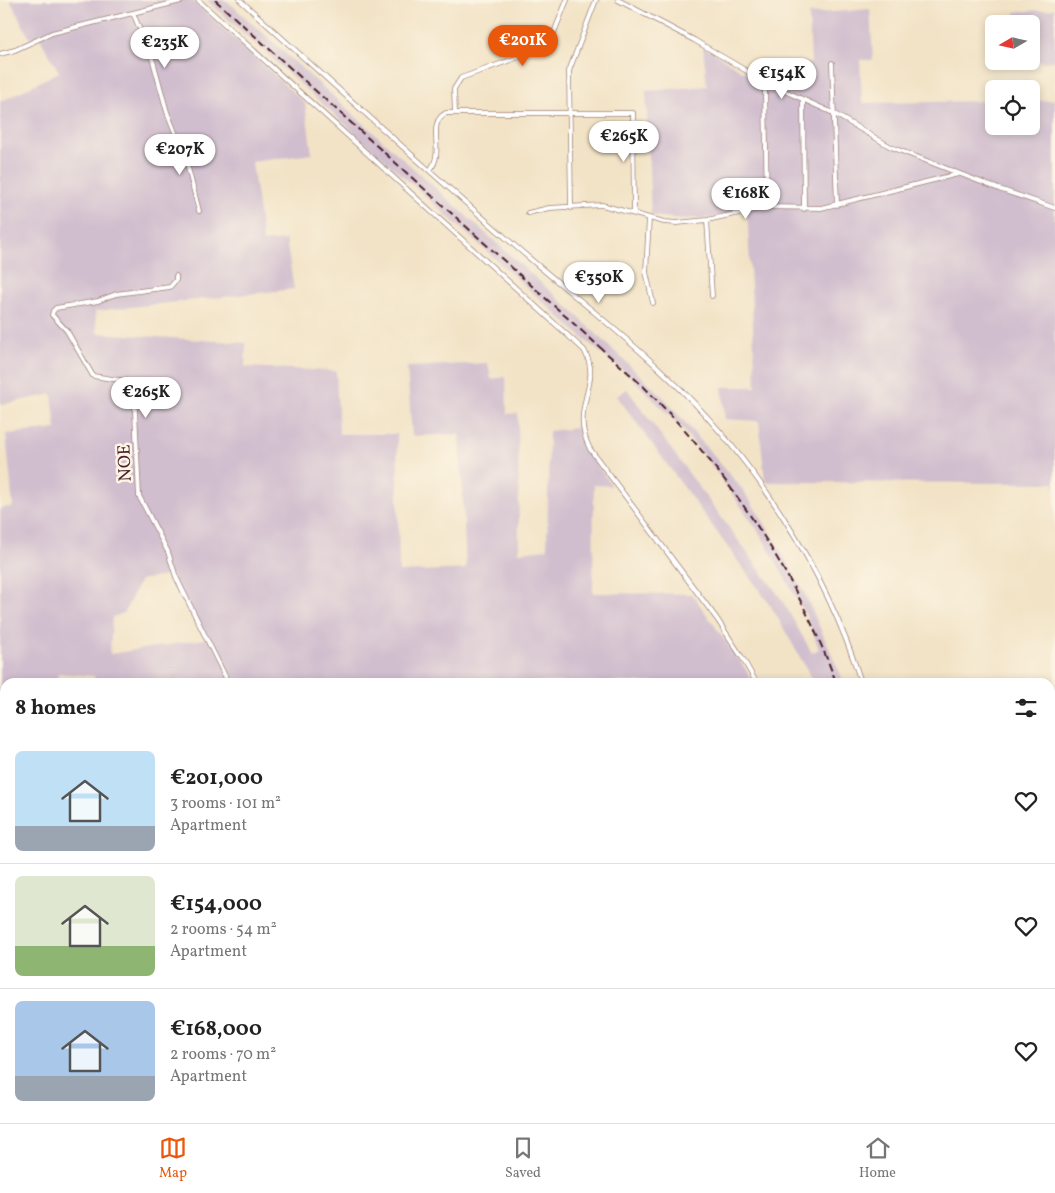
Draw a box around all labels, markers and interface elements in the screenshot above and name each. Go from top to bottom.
north arrow [985,15,1040,70]
map controls [985,15,1040,135]
pin: €201K [488,24,558,67]
pin: €235K [130,27,200,69]
text: €201K [499,30,547,52]
text: €235K [141,32,189,54]
pin: €154K [747,58,817,100]
text: €154K [758,63,806,85]
button: locate [985,80,1040,135]
pin: €265K [589,120,659,163]
text: €265K [600,126,648,148]
pin: €207K [145,134,215,176]
text: €207K [155,139,205,161]
pin: €168K [711,178,781,220]
text: €168K [722,183,770,205]
pin: €350K [564,262,634,304]
text: €350K [575,267,623,289]
pin: €265K [111,376,181,419]
text: €265K [122,382,170,404]
street label: NOE [112,444,139,482]
text: 8 homes [15,694,96,723]
icon: filters [1012,694,1040,722]
text: €201,000 [170,764,263,793]
icon: home [55,771,115,831]
icon: heart [1012,787,1040,815]
text: 3 rooms · 101 m² [170,793,281,815]
text: Apartment [170,815,247,837]
text: €154,000 [170,890,262,919]
icon: home [55,896,115,956]
icon: heart [1012,912,1040,940]
text: 2 rooms · 54 m² [170,919,277,941]
text: Apartment [170,941,247,963]
text: €168,000 [170,1015,262,1044]
icon: home [55,1021,115,1081]
icon: heart [1012,1037,1040,1065]
text: 2 rooms · 70 m² [170,1044,276,1066]
text: Apartment [170,1066,247,1088]
tab: Map [159,1134,187,1183]
tab: Saved [505,1134,541,1183]
tab: Home [859,1134,896,1183]

